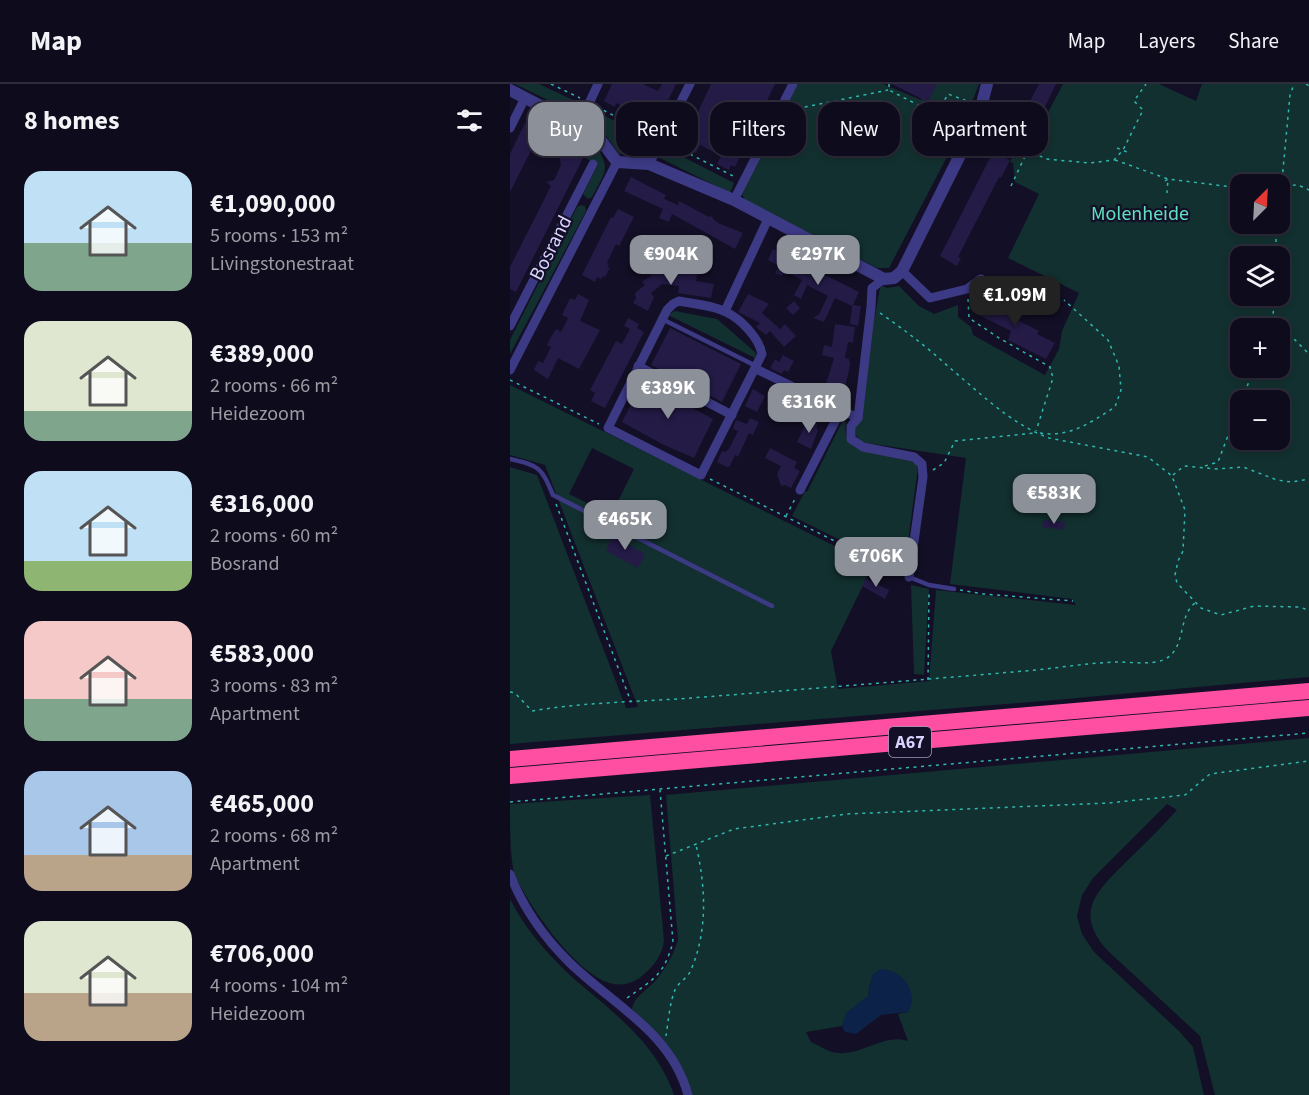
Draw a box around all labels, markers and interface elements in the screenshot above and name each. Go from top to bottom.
text: Map [30,21,82,61]
text: Map [1068,26,1105,56]
text: Layers [1138,26,1195,56]
text: Share [1228,26,1279,56]
text: 8 homes [24,102,119,139]
chip: Buy [528,102,604,156]
chip: Rent [616,102,698,156]
chip: Filters [710,102,806,156]
chip: New [818,102,900,156]
chip: Apartment [912,102,1048,156]
icon: filters [453,104,486,137]
north arrow [1230,174,1290,234]
map controls [1230,174,1290,450]
text: €1,090,000 [210,185,335,222]
icon: home [72,195,144,267]
park label: Molenheide [1091,200,1189,228]
street label: Bosrand [523,211,579,285]
text: 5 rooms · 153 m² [210,222,348,250]
pin: €904K [629,235,713,286]
pin: €297K [776,235,860,286]
text: €904K [644,240,698,268]
text: €297K [791,240,845,268]
button: layers [1230,246,1290,306]
text: Livingstonestraat [210,250,354,278]
pin: €1.09M [966,276,1064,327]
text: €1.09M [983,281,1047,309]
button: + [1230,318,1290,378]
text: €389,000 [210,335,314,372]
icon: home [72,345,144,417]
pin: €389K [626,369,710,420]
text: 2 rooms · 66 m² [210,372,338,400]
text: €389K [641,374,695,402]
pin: €316K [767,383,851,434]
text: €316K [782,388,836,416]
button: − [1230,390,1290,450]
text: Heidezoom [210,400,305,428]
pin: €583K [1012,474,1096,525]
text: €583K [1027,479,1081,507]
text: €316,000 [210,485,314,522]
icon: home [72,495,144,567]
pin: €465K [583,500,667,551]
text: €465K [598,505,652,533]
text: 2 rooms · 60 m² [210,522,338,550]
pin: €706K [834,537,918,588]
text: €706K [849,542,903,570]
text: Bosrand [210,550,280,578]
text: €583,000 [210,635,314,672]
icon: home [72,645,144,717]
text: 3 rooms · 83 m² [210,672,338,700]
text: Apartment [210,700,300,728]
road number: A67 [889,727,931,757]
text: €465,000 [210,785,314,822]
icon: home [72,795,144,867]
text: 2 rooms · 68 m² [210,822,338,850]
text: Apartment [210,850,300,878]
text: €706,000 [210,935,314,972]
icon: home [72,945,144,1017]
text: 4 rooms · 104 m² [210,972,348,1000]
text: Heidezoom [210,1000,305,1028]

